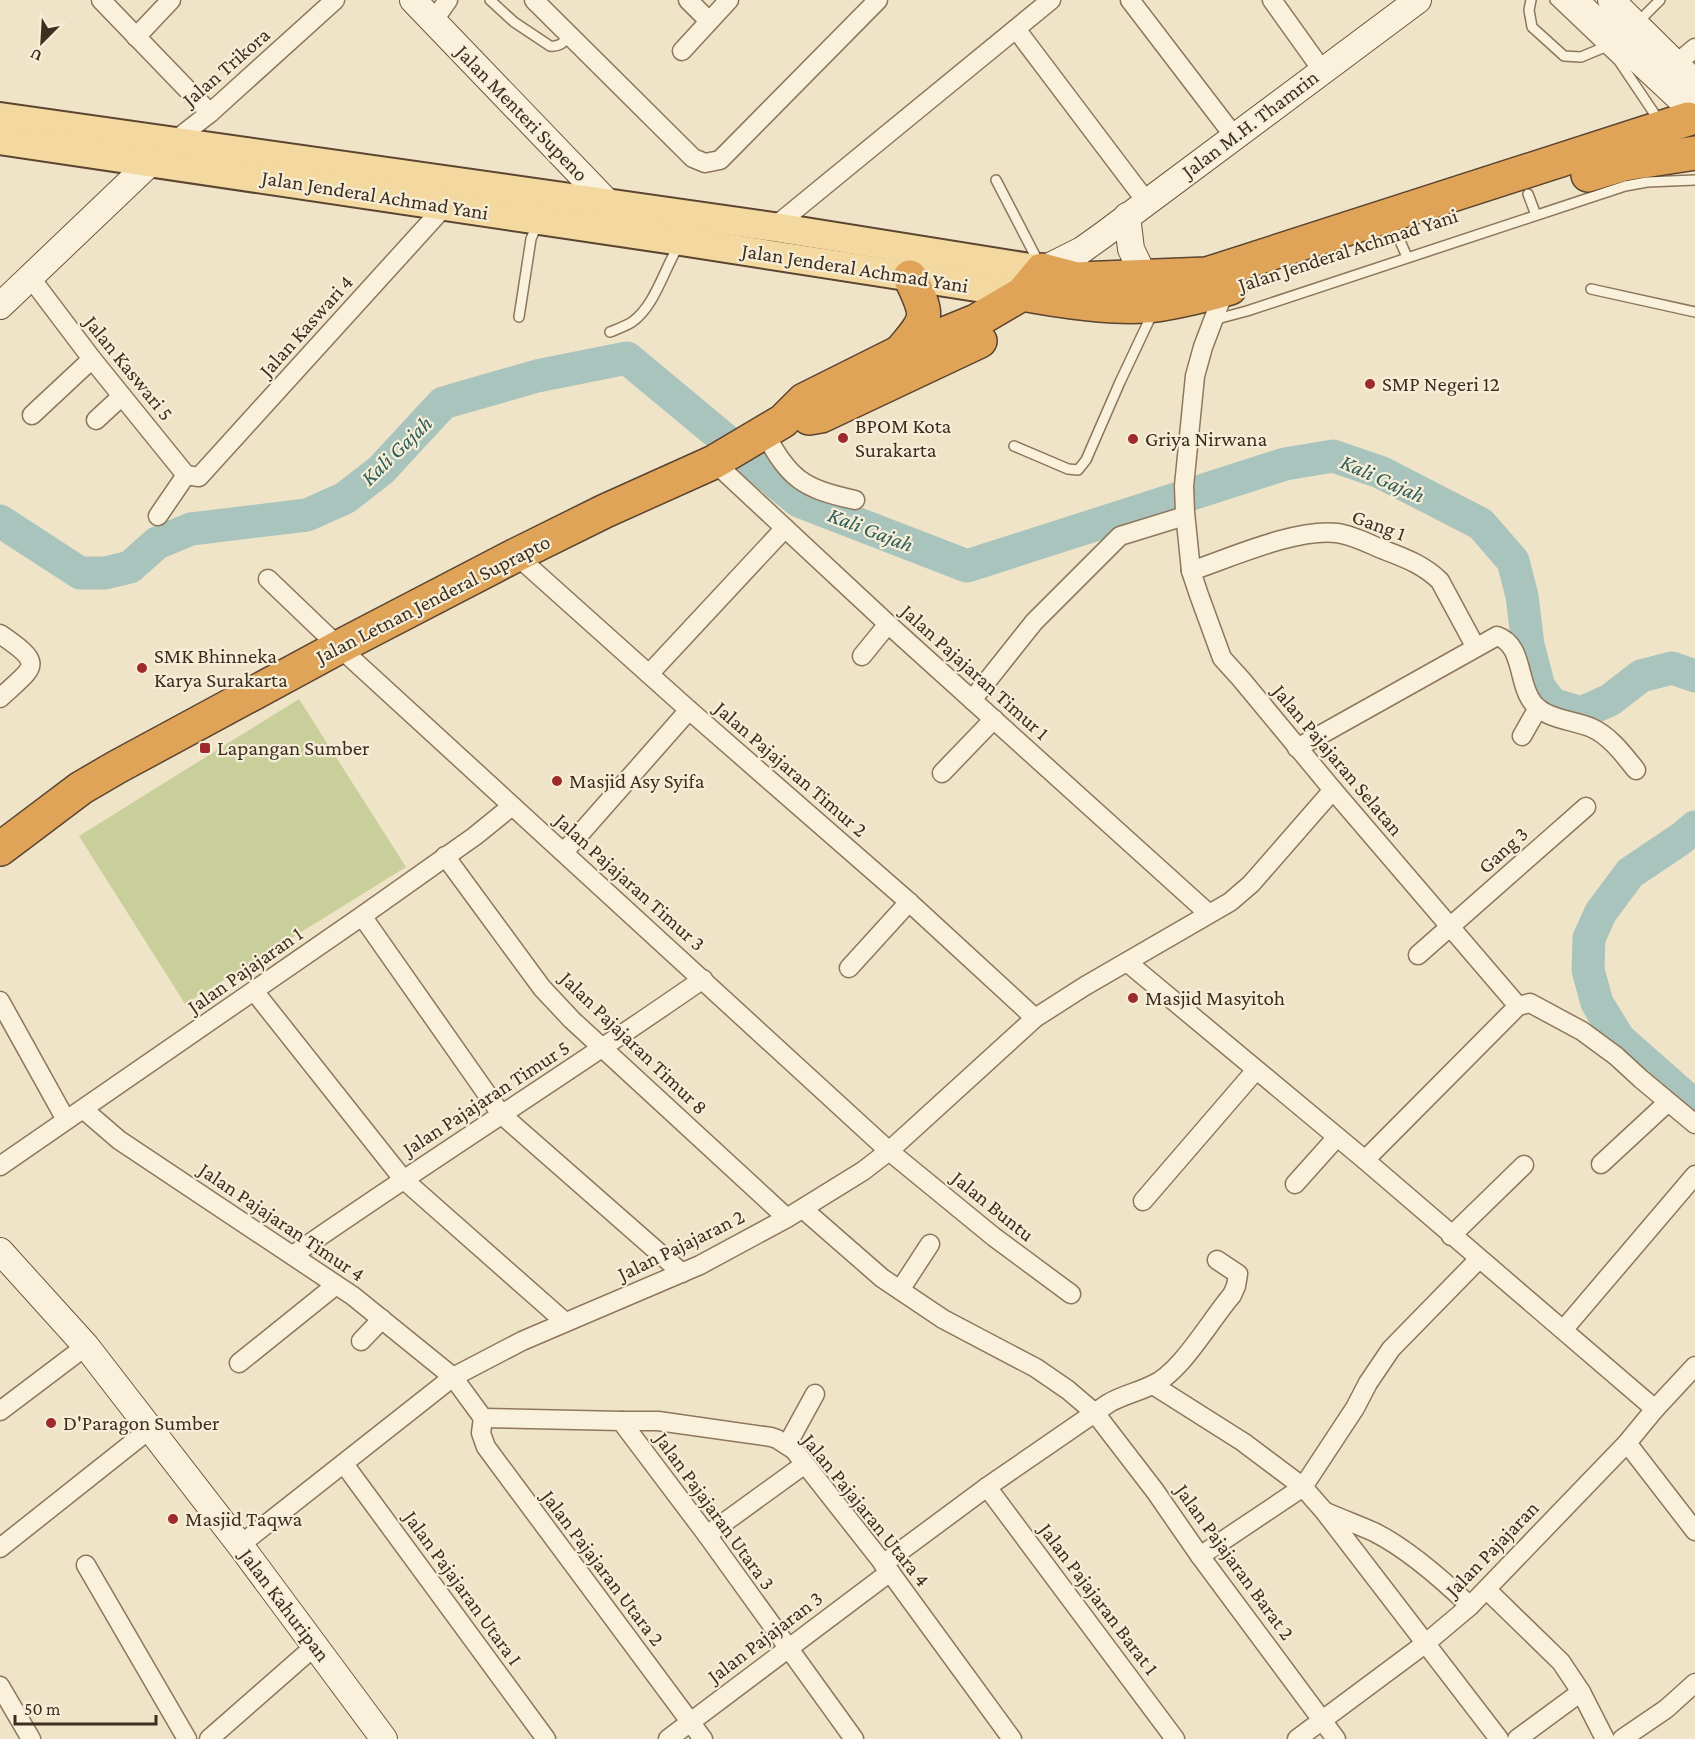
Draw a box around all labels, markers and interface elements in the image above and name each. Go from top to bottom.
north arrow [12,12,72,72]
street label: Jalan Trikora [176,22,275,113]
street label: Jalan Menteri Supeno [449,38,593,186]
text: U [28,45,45,65]
street label: Jalan M.H. Thamrin [1175,65,1323,184]
street label: Jalan Jenderal Achmad Yani [258,165,491,225]
street label: Jalan Jenderal Achmad Yani [1233,203,1461,297]
street label: Jalan Jenderal Achmad Yani [738,238,971,298]
street label: Jalan Kaswari 4 [253,270,358,383]
street label: Jalan Kaswari 5 [78,309,179,425]
place label: SMP Negeri 12 [1382,372,1500,396]
marker: SMP Negeri 12 [1363,377,1377,391]
water label: Kali Gajah [356,410,438,491]
place label: BPOM Kota Surakarta [855,414,952,462]
place label: Griya Nirwana [1145,427,1268,451]
marker: BPOM Kota Surakarta [836,431,850,445]
marker: Griya Nirwana [1126,432,1140,446]
water label: Kali Gajah [1337,449,1429,509]
water label: Kali Gajah [824,502,917,558]
street label: Gang 1 [1349,504,1409,546]
street label: Jalan Letnan Jenderal Suprapto [310,529,554,670]
street label: Jalan Pajajaran Timur 1 [894,598,1054,745]
place label: SMK Bhinneka Karya Surakarta [154,644,288,692]
marker: SMK Bhinneka Karya Surakarta [135,661,149,675]
street label: Jalan Pajajaran Selatan [1266,678,1408,841]
street label: Jalan Pajajaran Timur 2 [708,695,872,842]
place label: Lapangan Sumber [217,736,370,760]
marker: Lapangan Sumber [198,741,212,755]
place label: Masjid Asy Syifa [569,769,705,793]
marker: Masjid Asy Syifa [550,774,564,788]
street label: Jalan Pajajaran Timur 3 [548,807,710,956]
street label: Gang 3 [1473,822,1533,878]
street label: Jalan Pajajaran 1 [181,921,307,1020]
street label: Jalan Pajajaran Timur 8 [554,965,713,1120]
place label: Masjid Masyitoh [1145,986,1285,1010]
marker: Masjid Masyitoh [1126,991,1140,1005]
street label: Jalan Pajajaran Timur 5 [396,1035,574,1162]
street label: Jalan Pajajaran Timur 4 [193,1156,370,1286]
street label: Jalan Buntu [946,1164,1039,1246]
street label: Jalan Pajajaran 2 [612,1204,748,1287]
place label: D'Paragon Sumber [63,1411,220,1435]
marker: D'Paragon Sumber [44,1416,58,1430]
street label: Jalan Pajajaran Utara 3 [649,1426,780,1594]
street label: Jalan Pajajaran Utara 4 [796,1427,935,1591]
street label: Jalan Pajajaran Barat 2 [1169,1478,1300,1645]
street label: Jalan Pajajaran Utara 2 [535,1484,669,1651]
street label: Jalan Pajajaran [1439,1496,1544,1603]
street label: Jalan Pajajaran Utara I [398,1504,527,1670]
place label: Masjid Taqwa [185,1507,303,1531]
marker: Masjid Taqwa [166,1512,180,1526]
street label: Jalan Pajajaran Barat 1 [1033,1517,1164,1680]
street label: Jalan Kahuripan [233,1542,335,1666]
street label: Jalan Pajajaran 3 [701,1586,827,1689]
scale bar [15,1688,156,1726]
text: 50 m [24,1699,61,1719]

